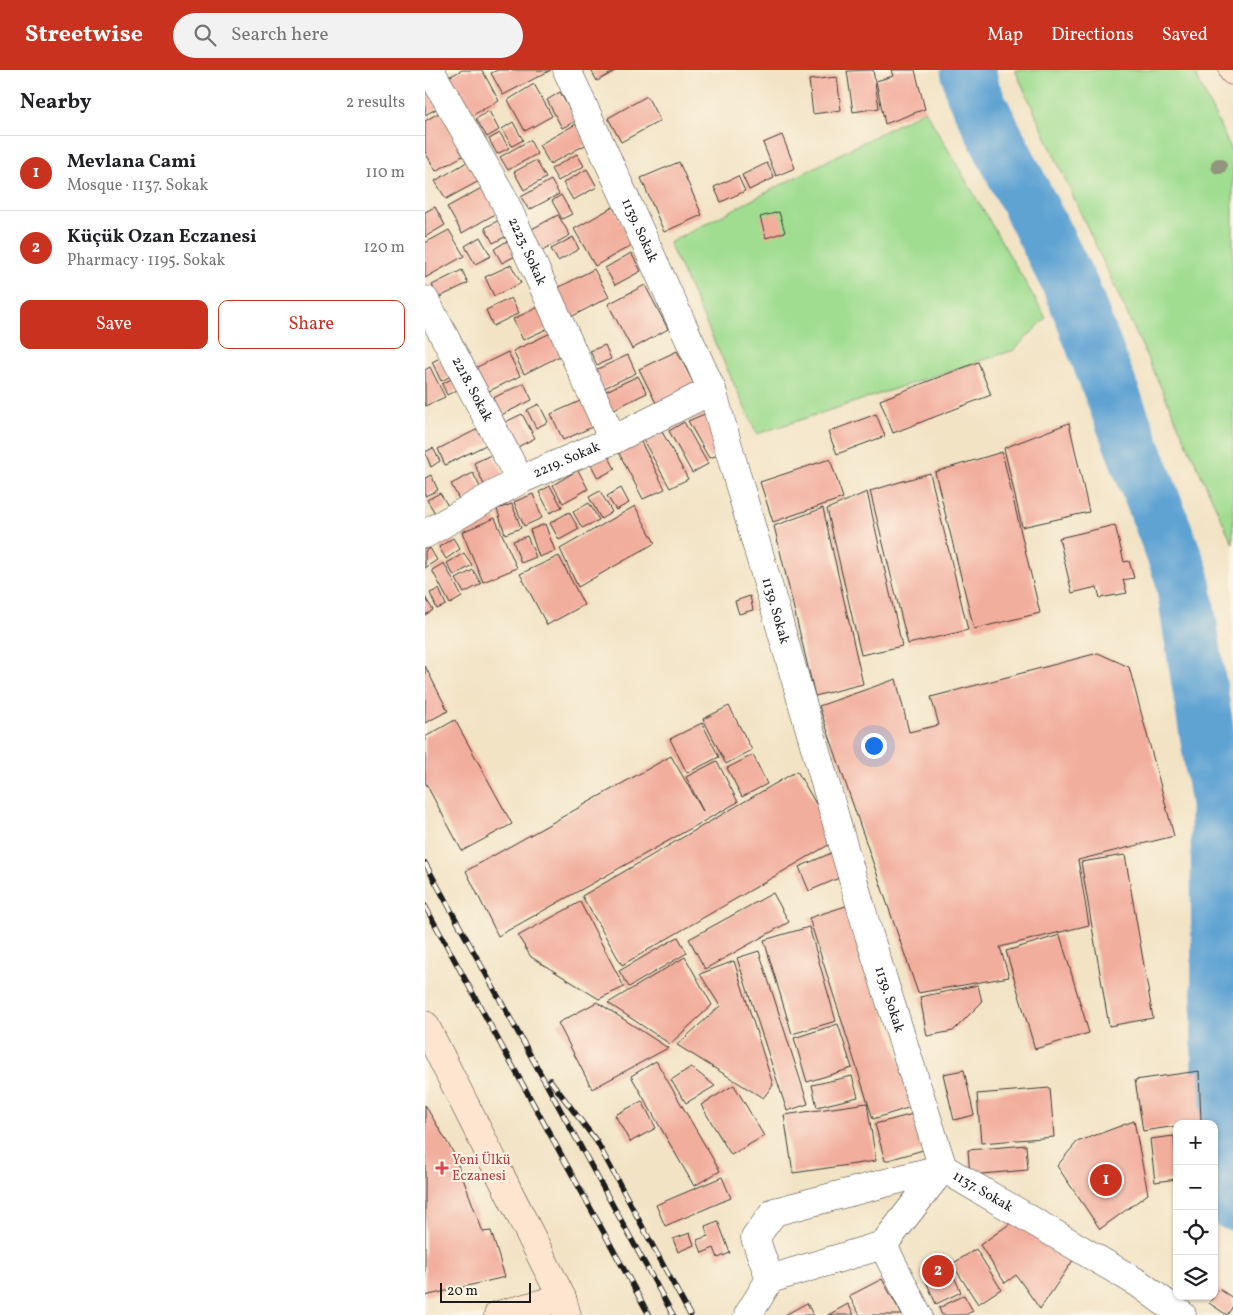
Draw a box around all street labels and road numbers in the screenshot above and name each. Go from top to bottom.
street label: 1139. Sokak [617,195,663,266]
street label: 2223. Sokak [503,214,551,289]
street label: 2218. Sokak [447,353,497,425]
street label: 2219. Sokak [530,437,603,483]
street label: 1139. Sokak [757,575,794,647]
street label: 1139. Sokak [870,964,909,1035]
street label: 1137. Sokak [949,1166,1017,1217]

